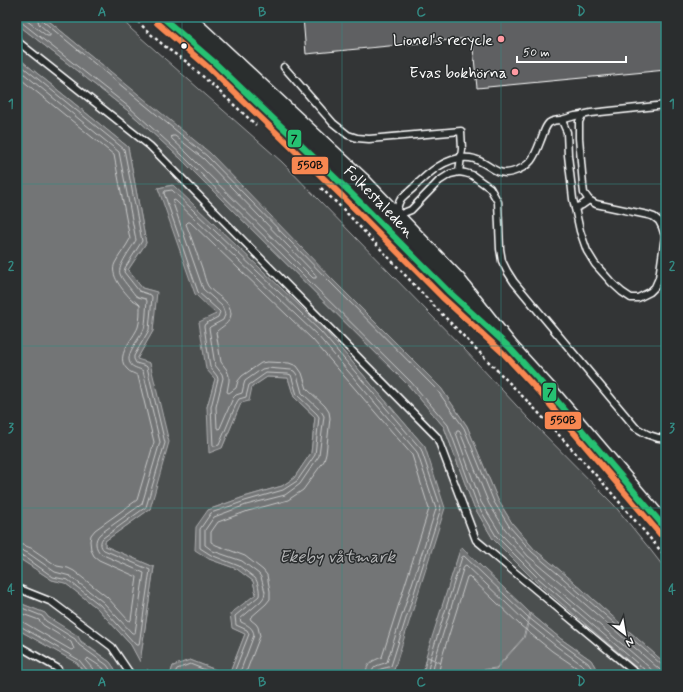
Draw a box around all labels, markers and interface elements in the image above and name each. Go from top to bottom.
text: A [98,4,106,21]
text: B [258,4,267,21]
text: C [416,4,426,21]
text: D [577,4,586,21]
place label: Lionel's recycle [393,30,493,51]
marker: Lionel's recycle [496,34,506,44]
scale bar [517,38,626,64]
unlabelled marker [179,41,189,51]
text: 50 m [523,45,550,61]
place label: Evas bokhörna [409,63,507,84]
marker: Evas bokhörna [510,67,520,77]
text: 1 [8,96,14,113]
text: 1 [669,96,675,113]
line badge: 7 [287,129,302,148]
text: 7 [291,133,298,147]
line badge: 550B [291,156,329,175]
text: 550B [297,159,323,173]
street label: Folkestaleden [339,161,419,243]
text: 2 [8,258,15,275]
text: 2 [669,258,676,275]
line badge: 7 [542,382,557,402]
text: 7 [547,386,554,400]
line badge: 550B [544,411,582,430]
text: 550B [550,414,576,428]
text: 3 [8,420,14,437]
text: 3 [669,420,675,437]
water label: Ekeby våtmark [279,546,396,568]
text: 4 [7,582,15,599]
text: 4 [668,582,676,599]
north arrow [605,614,645,654]
text: N [623,634,636,650]
text: A [98,674,106,691]
text: B [258,674,267,691]
text: C [416,674,426,691]
text: D [577,674,586,691]

